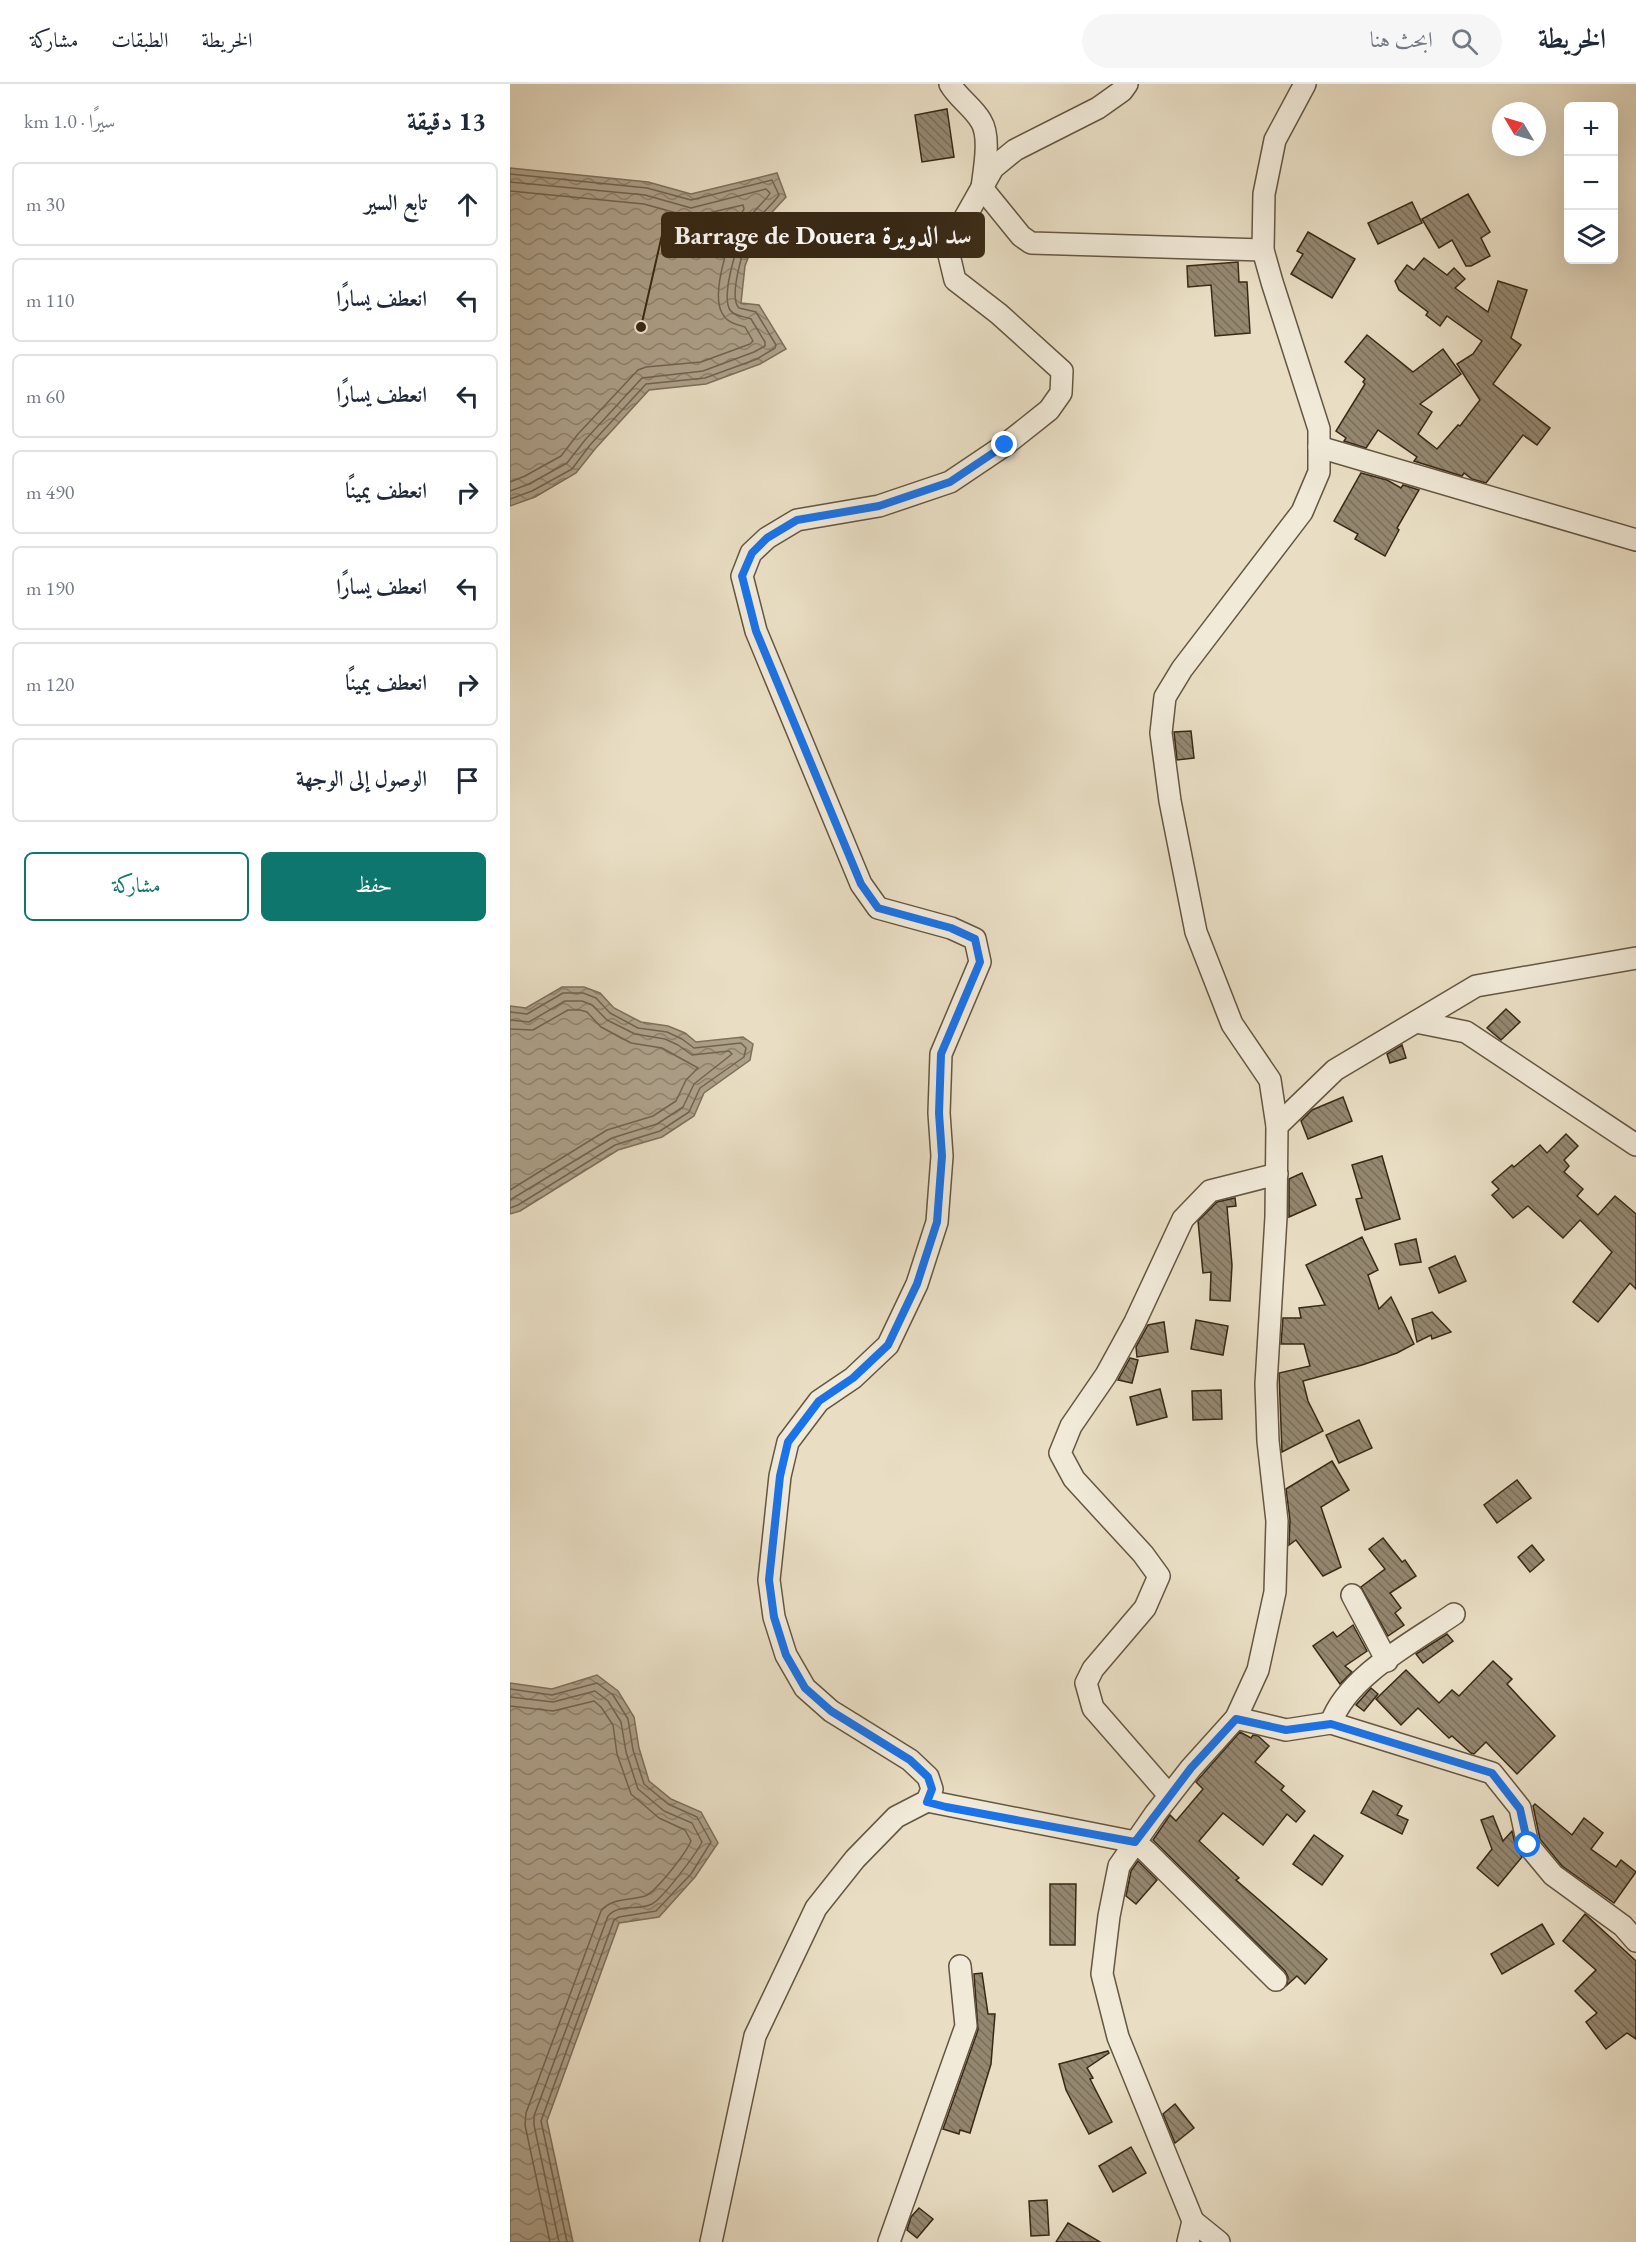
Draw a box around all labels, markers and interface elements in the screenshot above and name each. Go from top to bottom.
search box [1082,14,1502,68]
text: الخريطة [1538,20,1606,56]
text: ابحث هنا [1370,25,1433,54]
icon: search [1448,25,1481,58]
text: مشاركة [30,26,78,53]
text: الطبقات [111,26,168,53]
text: الخريطة [201,26,253,53]
north arrow [1492,102,1546,156]
map controls [1564,102,1618,264]
button: + [1564,102,1618,156]
text: 13 دقيقة [407,104,486,138]
text: سيرًا · 1.0 km [24,108,115,134]
button: − [1564,156,1618,210]
text: تابع السير [364,188,427,217]
icon: ahead [451,188,484,221]
text: 30 m [26,191,65,217]
button: layers [1564,210,1618,264]
callout: Barrage de Douera سد الدويرة [662,213,984,257]
text: Barrage de Douera سد الدويرة [674,218,972,252]
text: انعطف يسارًا [336,284,427,313]
icon: left [451,284,484,317]
text: 110 m [26,287,74,313]
text: انعطف يسارًا [336,380,427,409]
icon: left [451,380,484,413]
text: 60 m [26,383,65,409]
route end [991,431,1017,457]
text: انعطف يمينًا [345,476,427,505]
icon: right [451,476,484,509]
text: 490 m [26,479,74,505]
text: انعطف يسارًا [336,572,427,601]
icon: left [451,572,484,605]
text: 190 m [26,575,74,601]
text: انعطف يمينًا [345,668,427,697]
icon: right [451,668,484,701]
text: 120 m [26,671,74,697]
text: الوصول إلى الوجهة [296,764,427,793]
icon: arrive [451,764,484,797]
button: مشاركة [24,852,249,921]
button: حفظ [261,852,486,921]
route start [1514,1831,1540,1857]

